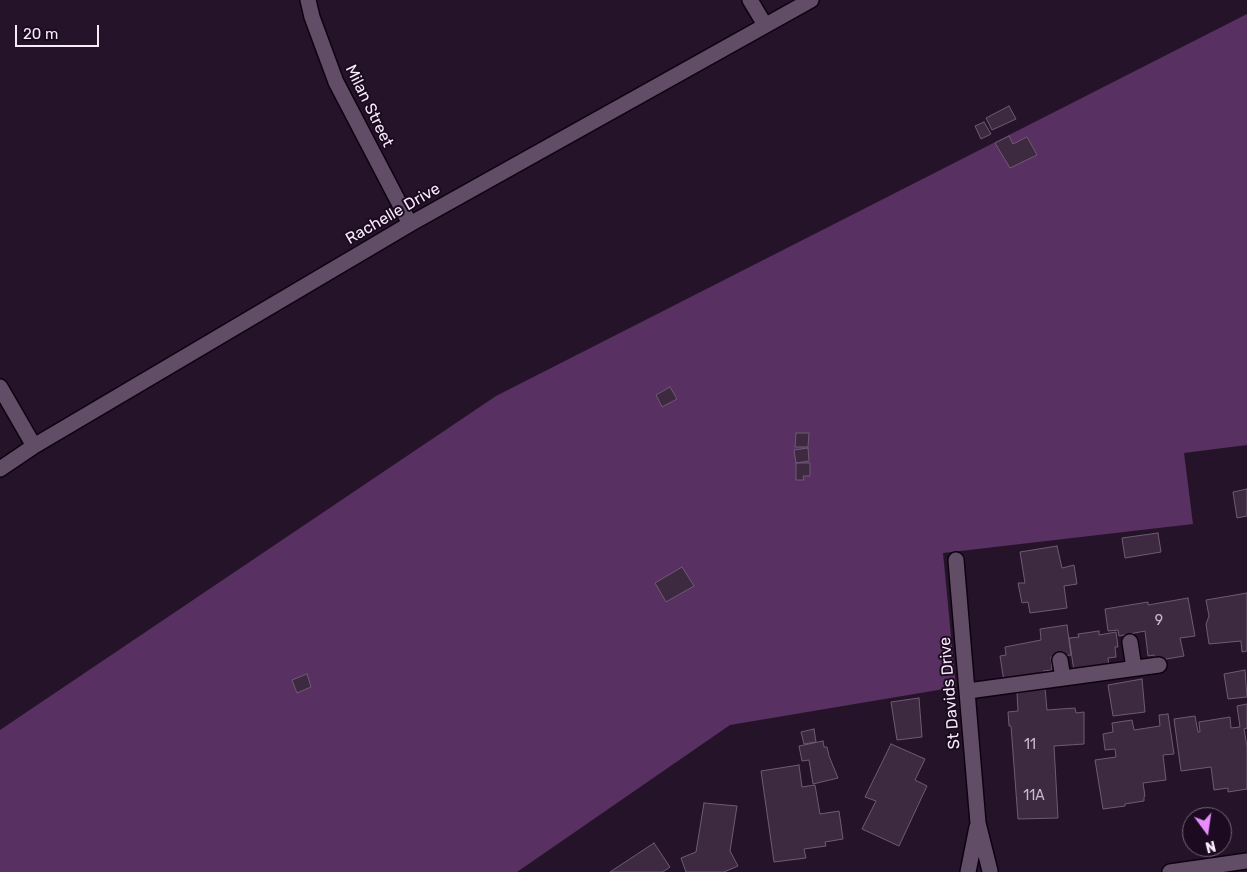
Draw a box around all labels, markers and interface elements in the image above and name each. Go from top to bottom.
scale bar [18,15,101,47]
text: 20 m [23,25,58,43]
street label: Milan Street [341,62,397,150]
street label: Rachelle Drive [342,179,444,249]
house number: 9 [1155,613,1163,629]
street label: St Davids Drive [936,636,964,750]
house number: 11 [1024,737,1036,753]
house number: 11A [1023,788,1045,804]
north arrow [1182,807,1232,857]
text: N [1204,837,1217,856]

